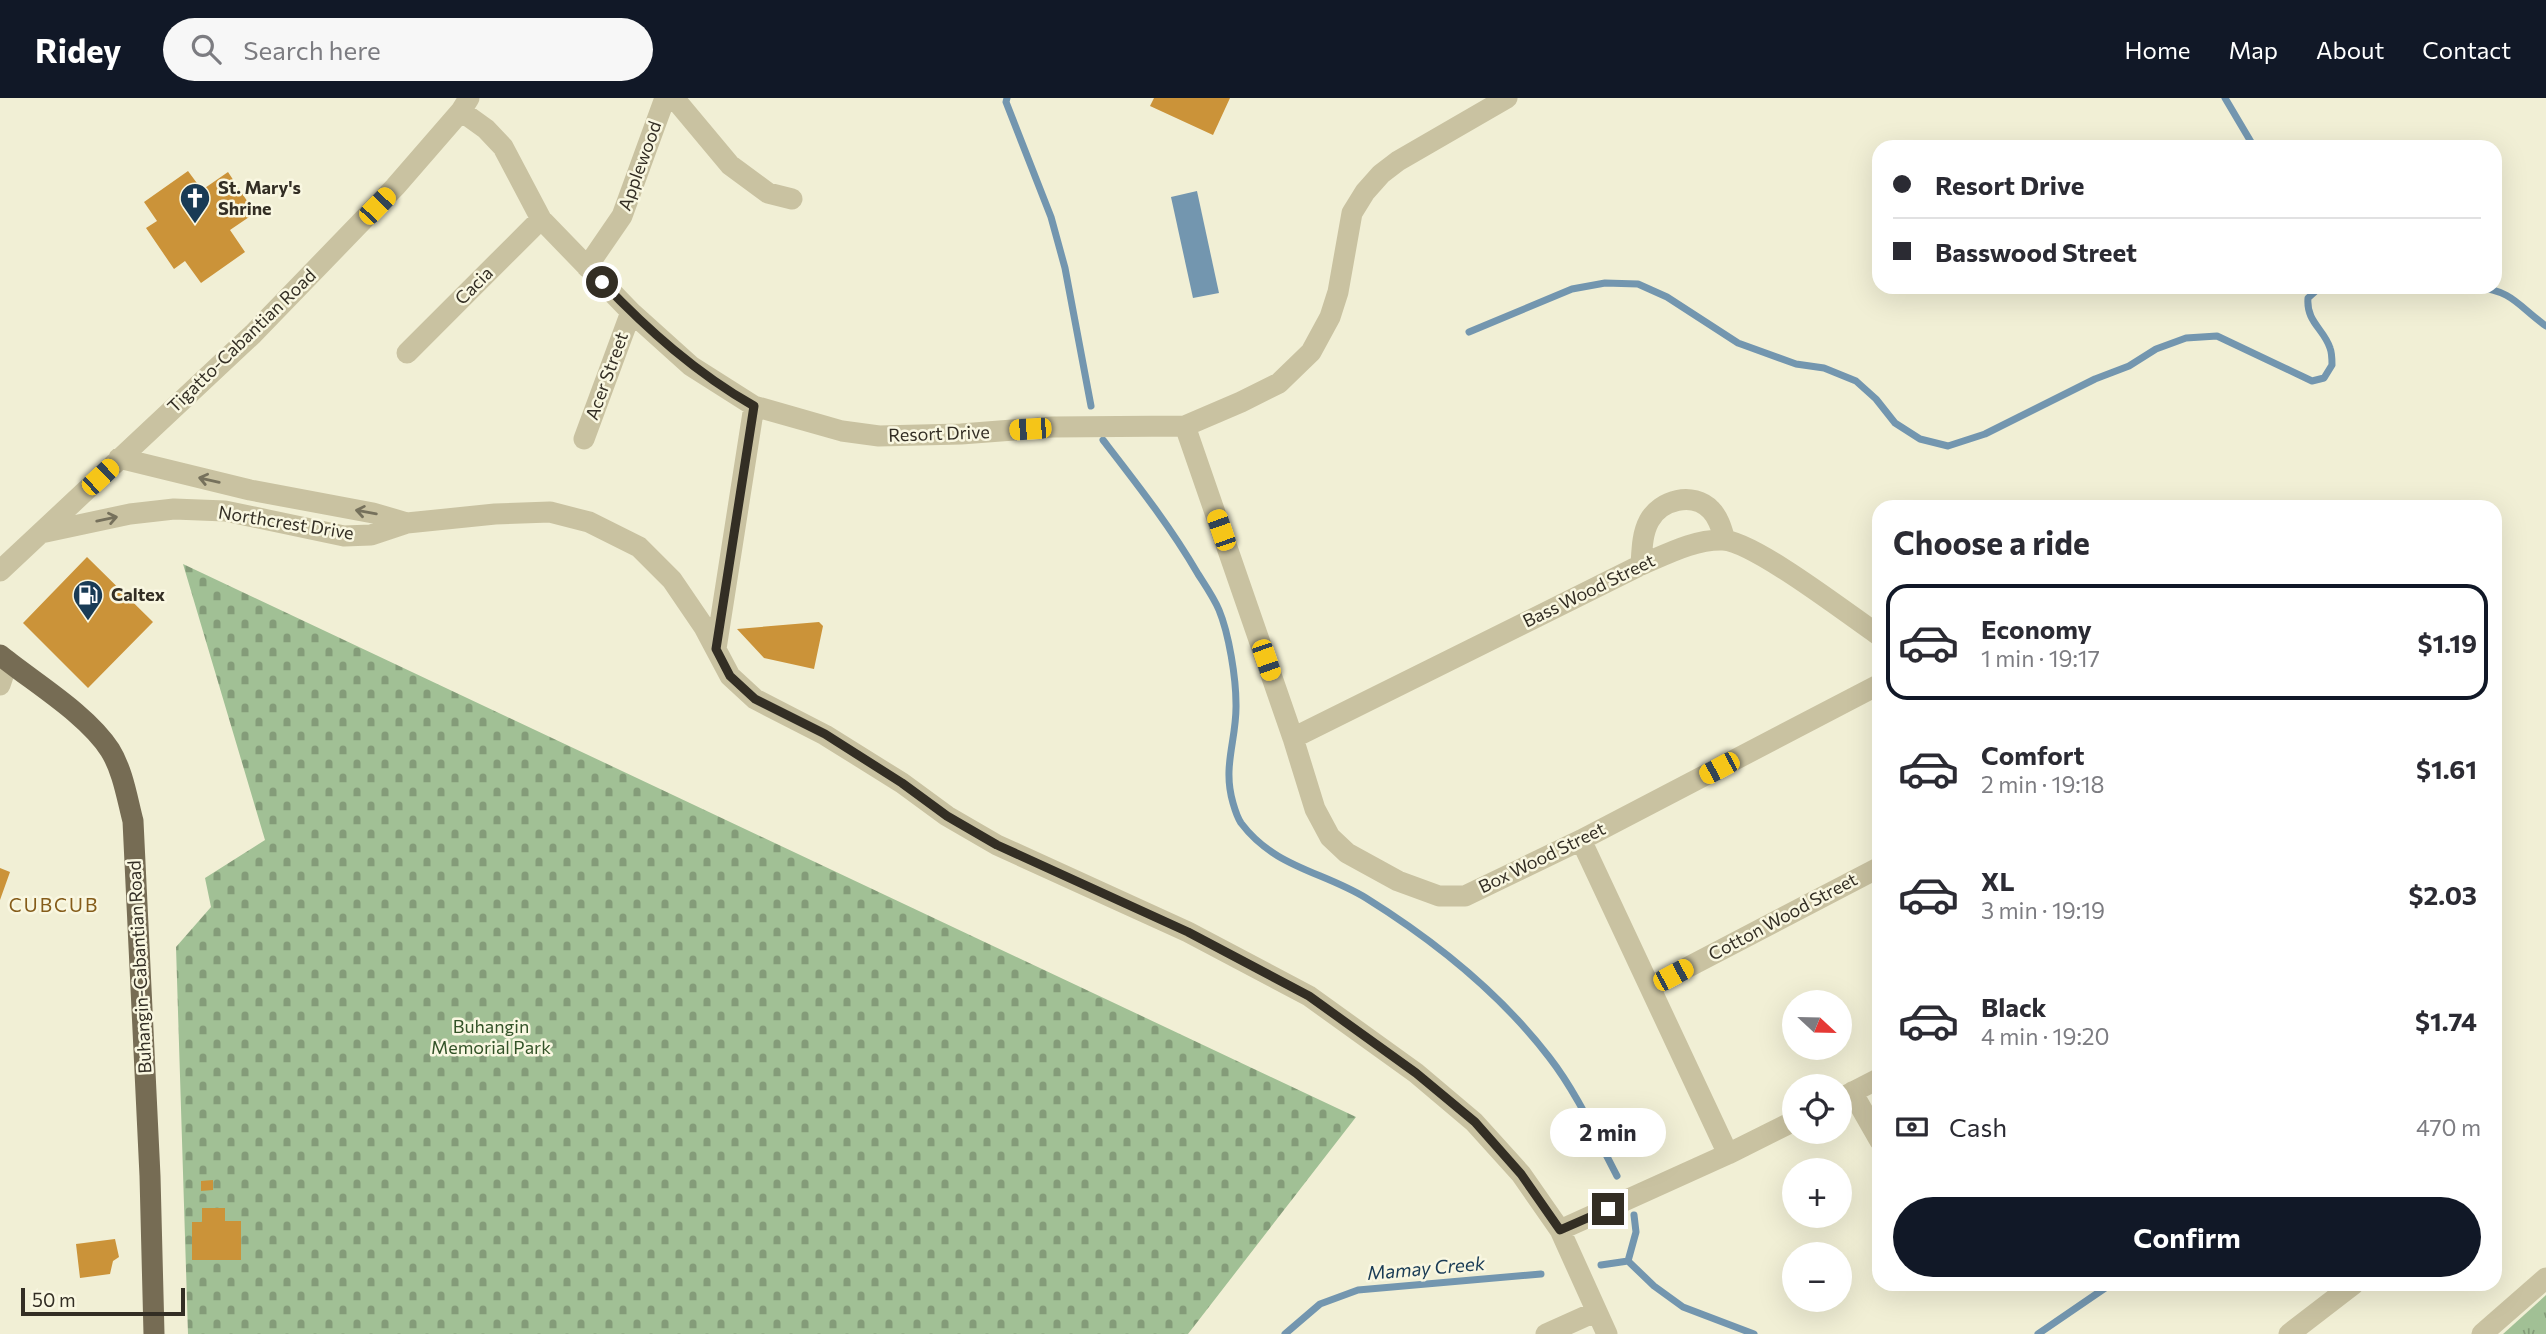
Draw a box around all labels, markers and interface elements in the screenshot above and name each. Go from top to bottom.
search box [163,18,653,81]
text: Ridey [35,29,121,70]
icon: search [187,30,225,68]
text: Search here [243,34,381,65]
text: Home [2125,35,2191,64]
text: Map [2229,35,2278,64]
text: About [2316,35,2384,64]
text: Contact [2422,35,2511,64]
street label: Applewood [613,118,665,213]
text: Resort Drive [1935,169,2084,200]
place label: St. Mary's Shrine [218,176,301,219]
church icon: St. Mary's Shrine [178,181,212,225]
car [355,184,400,228]
text: Basswood Street [1935,236,2137,267]
street label: Cacia [450,262,497,309]
street label: Tigatto-Cabantian Road [163,264,320,417]
route start [586,266,618,298]
street label: Acer Street [580,329,632,423]
car [1009,417,1052,441]
street label: Resort Drive [888,420,990,446]
car [78,455,123,499]
one-way arrow [198,473,221,487]
street label: Northcrest Drive [217,500,356,544]
one-way arrow [355,505,377,518]
car [1205,507,1238,553]
one-way arrow [95,512,118,526]
text: Choose a ride [1893,522,2090,562]
street label: Bass Wood Street [1519,549,1658,632]
fuel station icon: Caltex [71,578,105,622]
place label: Caltex [111,583,165,605]
icon: car [1897,611,1960,674]
text: Economy [1981,613,2092,644]
text: $1.19 [2418,627,2477,658]
car [1250,637,1283,683]
text: 1 min · 19:17 [1981,644,2100,672]
icon: car [1897,737,1960,800]
text: Comfort [1981,739,2084,770]
car [1696,749,1743,787]
text: $1.61 [2416,753,2477,784]
text: 2 min · 19:18 [1981,770,2105,798]
street label: Box Wood Street [1475,817,1609,897]
street label: Buhangin-Cabantian Road [122,860,156,1074]
icon: car [1897,863,1960,926]
text: XL [1981,865,2015,896]
street label: Cotton Wood Street [1704,868,1861,965]
text: $2.03 [2408,879,2477,910]
district label: CUBCUB [9,893,99,916]
text: 3 min · 19:19 [1981,896,2105,924]
car [1650,956,1697,994]
icon: car [1897,989,1960,1052]
north arrow [1782,990,1852,1060]
map controls [1782,990,1852,1312]
text: Black [1981,991,2047,1022]
text: $1.74 [2415,1005,2477,1036]
park label: Buhangin Memorial Park [431,1015,551,1058]
text: 4 min · 19:20 [1981,1022,2110,1050]
button: locate [1782,1074,1852,1144]
callout: 2 min [1550,1108,1666,1156]
icon: cash [1893,1108,1931,1146]
text: Cash [1949,1111,2007,1142]
text: 470 m [2416,1113,2481,1141]
text: 2 min [1579,1118,1637,1146]
button: + [1782,1158,1852,1228]
route end [1592,1193,1624,1225]
button: Confirm [1893,1197,2481,1277]
button: − [1782,1242,1852,1312]
water label: Mamay Creek [1366,1251,1487,1284]
scale bar [21,1285,186,1317]
text: 50 m [32,1288,76,1311]

